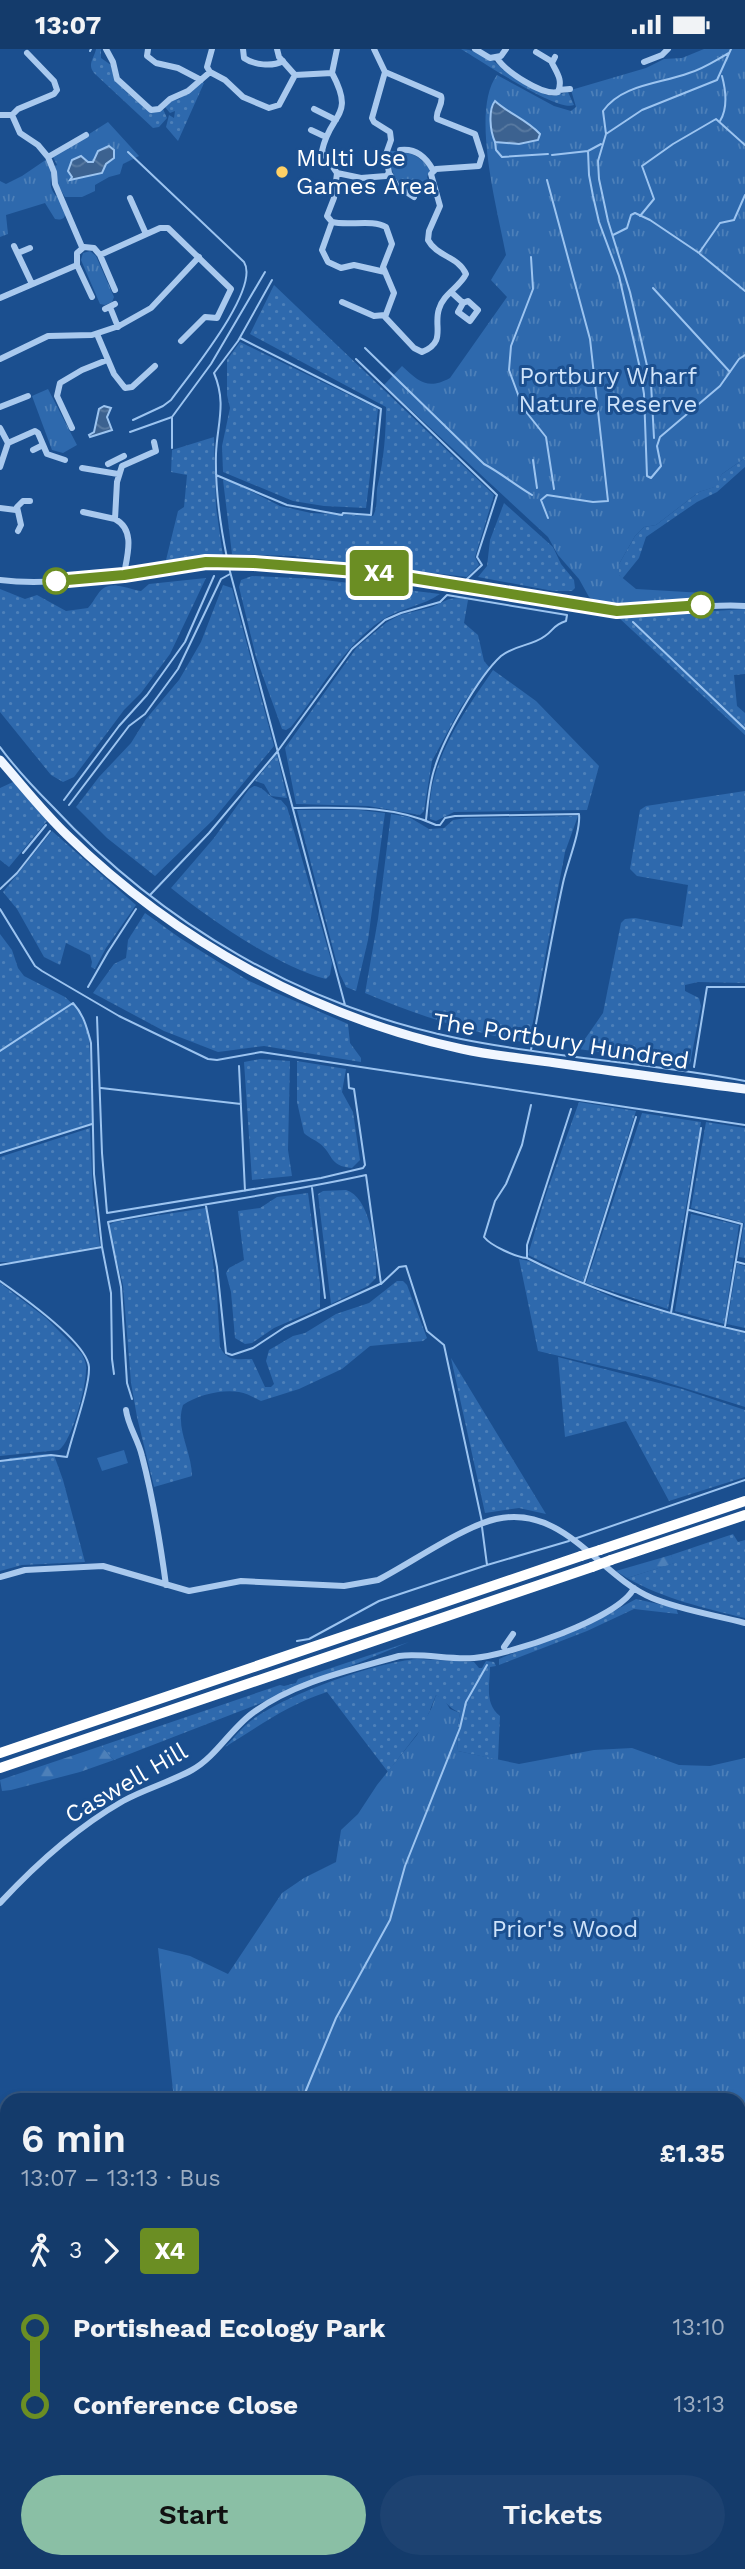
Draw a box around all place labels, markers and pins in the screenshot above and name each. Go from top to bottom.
place label: Multi Use Games Area [296,144,436,200]
marker: Multi Use Games Area [274,164,290,180]
unlabelled marker [43,568,69,594]
unlabelled marker [688,592,714,618]

